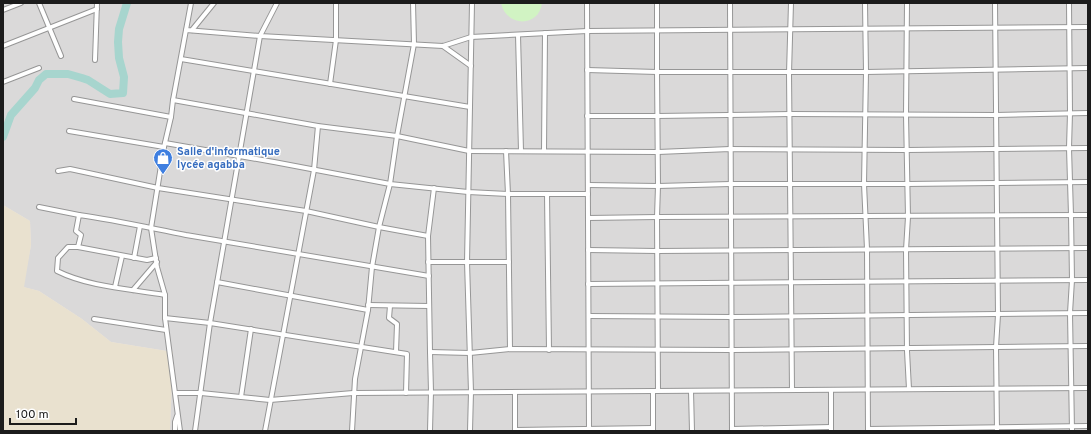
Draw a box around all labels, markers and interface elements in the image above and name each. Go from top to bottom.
place label: Salle d'informatique lycée agabba [177,145,280,172]
shop icon: Salle d'informatique lycée agabba [152,147,174,175]
scale bar [10,400,76,426]
text: 100 m [16,407,49,423]

